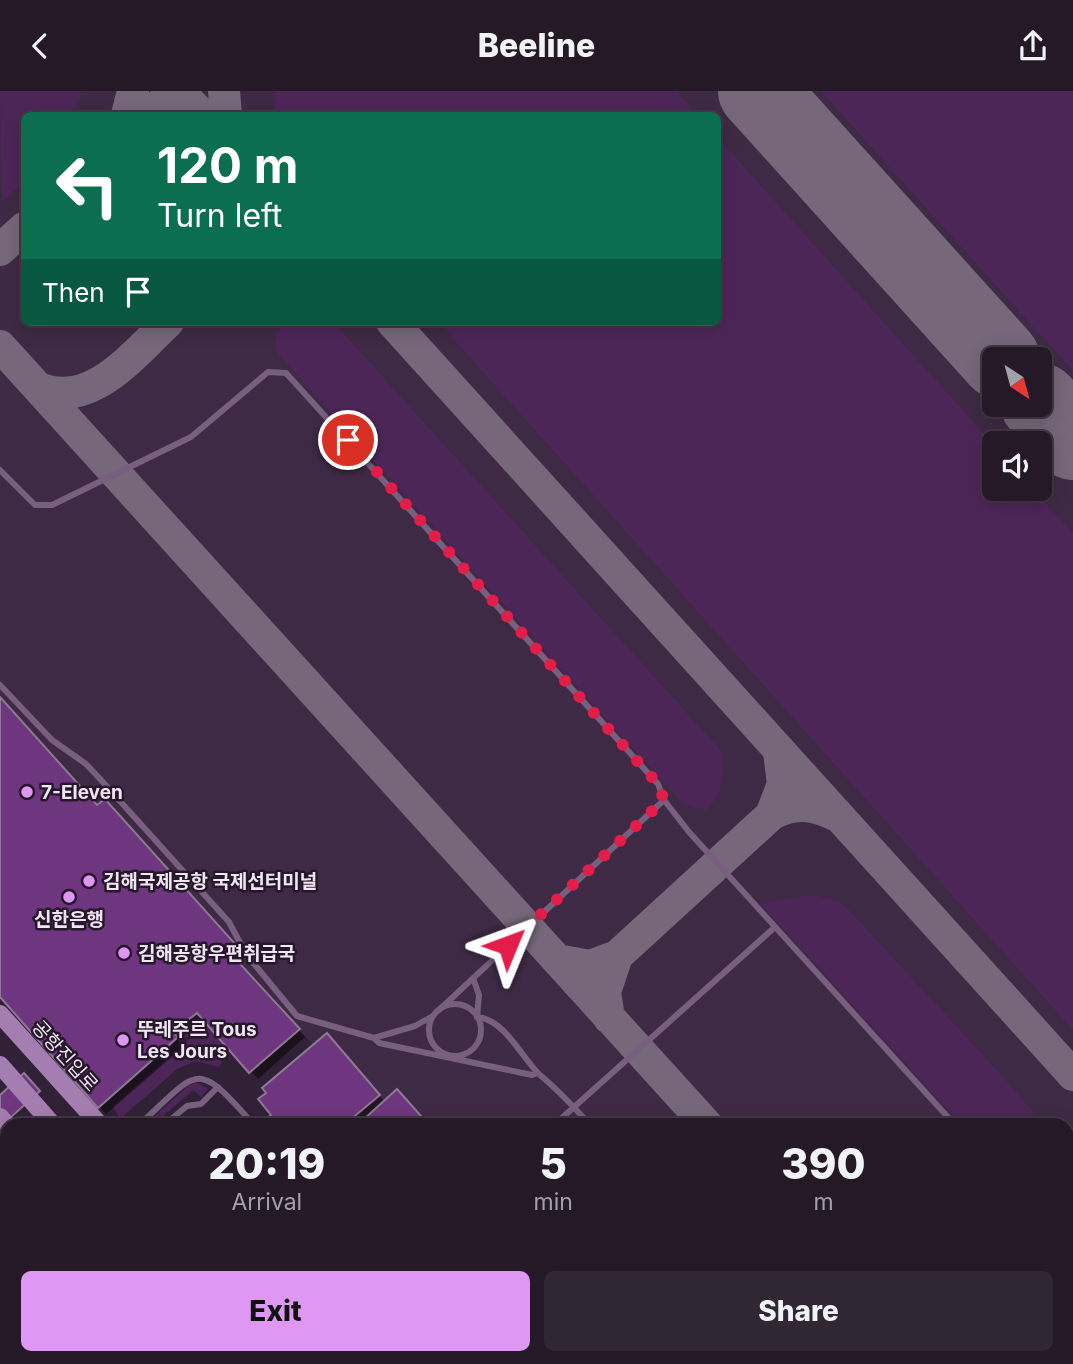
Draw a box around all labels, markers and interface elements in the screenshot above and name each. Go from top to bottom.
text: Beeline [478,26,595,65]
icon: back [21,27,59,65]
icon: share [1014,27,1052,65]
text: 120 m [157,136,298,195]
icon: left [42,140,133,231]
text: Turn left [157,196,282,235]
icon: arrive [119,273,157,311]
text: Then [42,277,105,308]
north arrow [982,347,1052,417]
map controls [982,347,1052,501]
pin [318,410,378,470]
icon: arrive [329,421,367,459]
button: sound [982,431,1052,501]
place label: 7-Eleven [41,781,123,804]
marker: 7-Eleven [19,784,35,800]
place label: 김해국제공항 국제선터미널 [103,870,317,893]
marker: 김해국제공항 국제선터미널 [81,873,97,889]
marker: 신한은행 [61,889,77,905]
place label: 신한은행 [34,908,104,931]
position arrow [471,908,545,982]
place label: 김해공항우편취급국 [138,942,295,965]
marker: 김해공항우편취급국 [116,945,132,961]
street label: 공항진입로 [27,1016,103,1096]
place label: 뚜레주르 Tous Les Jours [137,1018,257,1063]
marker: 뚜레주르 Tous Les Jours [115,1032,131,1048]
text: 20:19 [208,1138,325,1189]
text: 5 [540,1138,567,1189]
text: 390 [781,1138,866,1189]
text: Arrival [231,1188,302,1216]
text: min [534,1188,573,1216]
text: m [813,1188,834,1216]
button: Exit [21,1271,530,1351]
button: Share [544,1271,1053,1351]

